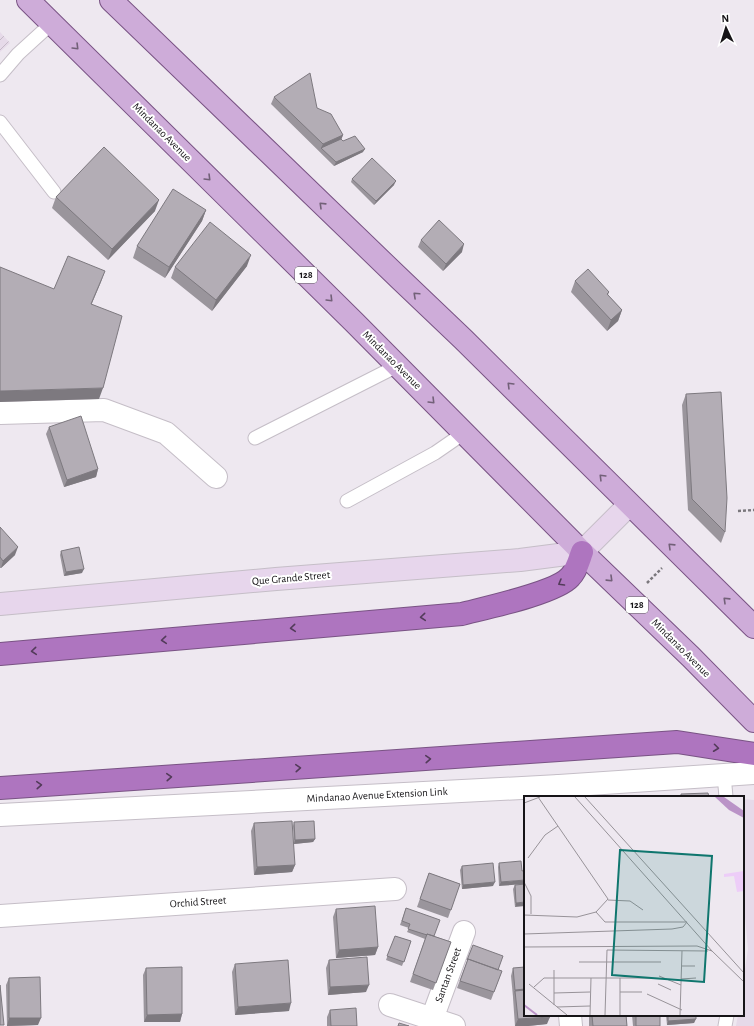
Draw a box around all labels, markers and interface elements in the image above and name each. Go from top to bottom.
north arrow [706,8,746,48]
text: N [721,13,730,24]
one-way arrow [71,42,79,50]
street label: Mindanao Avenue [131,101,193,163]
one-way arrow [203,173,211,181]
one-way arrow [319,202,327,210]
road number: 128 [295,267,317,283]
one-way arrow [413,292,421,300]
one-way arrow [325,294,333,302]
street label: Mindanao Avenue [361,329,423,391]
one-way arrow [507,382,515,390]
one-way arrow [427,396,435,404]
one-way arrow [599,474,607,482]
one-way arrow [668,543,676,551]
street label: Que Grande Street [251,569,331,587]
one-way arrow [605,574,613,582]
one-way arrow [558,578,565,585]
road number: 128 [626,597,648,613]
one-way arrow [723,597,731,605]
one-way arrow [420,613,426,622]
street label: Mindanao Avenue [650,617,712,679]
one-way arrow [290,624,296,633]
one-way arrow [161,635,167,644]
one-way arrow [31,646,37,655]
one-way arrow [713,743,719,752]
one-way arrow [425,755,431,764]
one-way arrow [295,763,301,772]
one-way arrow [166,772,172,781]
one-way arrow [36,781,42,790]
street label: Mindanao Avenue Extension Link [306,786,448,804]
inset map [524,796,744,1016]
street label: Orchid Street [169,895,227,909]
street label: Santan Street [433,946,463,1004]

